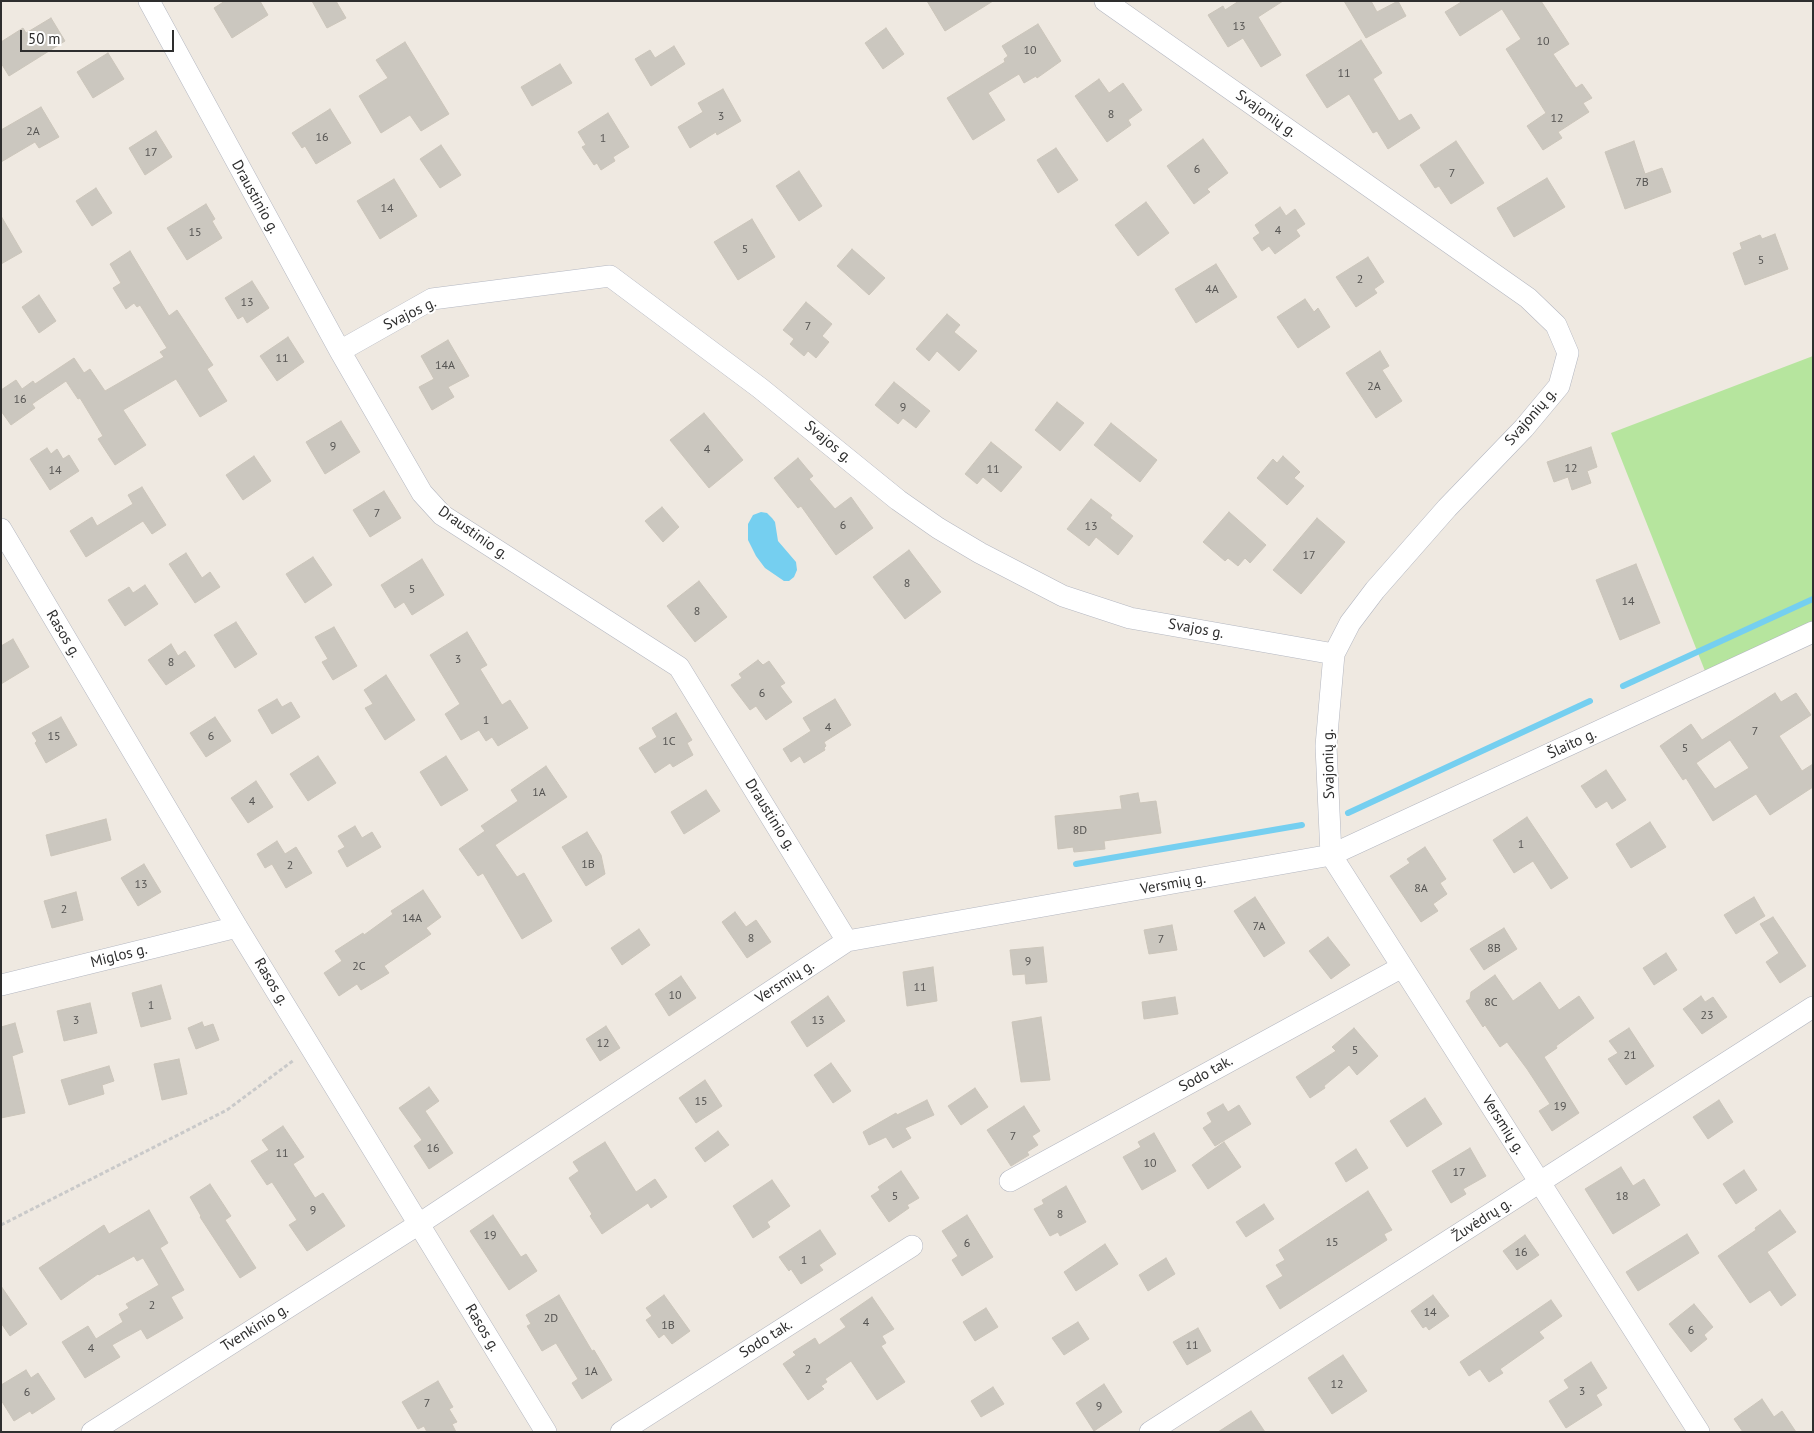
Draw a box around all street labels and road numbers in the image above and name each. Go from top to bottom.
street label: Svajonių g. [1232,86,1300,142]
street label: Draustinio g. [227,157,283,237]
street label: Svajos g. [381,294,439,334]
street label: Svajonių g. [1501,385,1561,449]
street label: Svajos g. [801,417,855,467]
street label: Draustinio g. [435,502,511,564]
street label: Rasos g. [42,607,84,661]
street label: Svajos g. [1167,615,1225,643]
street label: Šlaito g. [1545,725,1599,763]
street label: Svajonių g. [1319,729,1339,799]
street label: Draustinio g. [741,776,799,854]
street label: Versmių g. [1139,869,1207,899]
street label: Miglos g. [89,940,149,972]
street label: Rasos g. [250,955,292,1009]
street label: Versmių g. [752,956,818,1008]
street label: Sodo tak. [1176,1052,1236,1096]
street label: Versmių g. [1478,1092,1528,1158]
street label: Žuvėdrų g. [1449,1194,1515,1246]
street label: Tvenkinio g. [218,1300,292,1356]
street label: Rasos g. [461,1301,503,1355]
street label: Sodo tak. [736,1316,796,1362]

